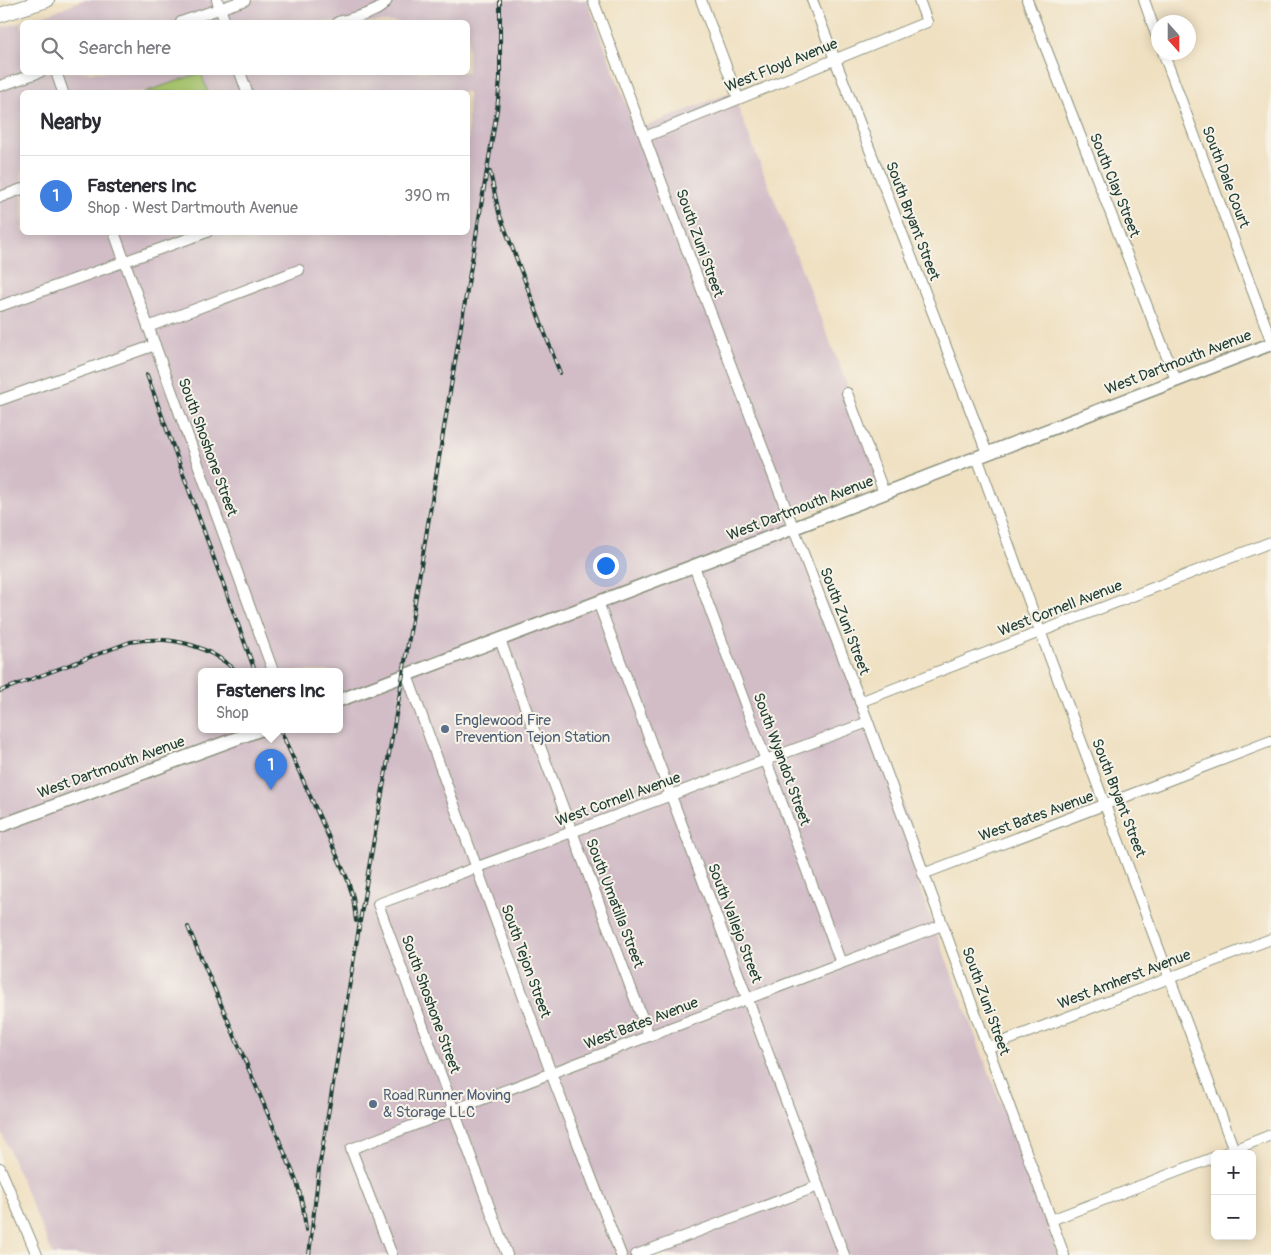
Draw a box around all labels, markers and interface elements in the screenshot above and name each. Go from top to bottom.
north arrow [1151,15,1196,60]
search box [20,20,470,75]
icon: search [38,34,66,62]
street label: West Floyd Avenue [722,34,841,97]
text: Search here [78,36,171,60]
text: Nearby [40,109,101,136]
street label: South Dale Court [1197,124,1254,232]
street label: South Clay Street [1085,130,1144,241]
street label: South Bryant Street [881,159,944,284]
text: Fasteners Inc [87,174,197,198]
text: 1 [53,186,59,206]
text: 390 m [404,186,450,206]
street label: South Zuni Street [671,187,728,301]
text: Shop · West Dartmouth Avenue [87,198,298,218]
street label: West Dartmouth Avenue [1102,326,1255,399]
street label: South Shoshone Street [174,375,242,520]
street label: West Dartmouth Avenue [724,472,877,545]
your location [593,553,619,579]
street label: South Zuni Street [815,565,874,678]
street label: West Cornell Avenue [995,576,1125,641]
popup [198,668,343,733]
text: Fasteners Inc [216,679,325,703]
street label: South Wyandot Street [749,690,815,829]
text: Shop [216,703,249,723]
place label: Englewood Fire Prevention Tejon Station [455,711,610,747]
marker: Englewood Fire Prevention Tejon Station [439,723,451,735]
street label: West Dartmouth Avenue [35,732,188,803]
street label: South Bryant Street [1087,736,1150,861]
pin: 1 [255,749,287,790]
street label: West Cornell Avenue [553,768,684,831]
street label: West Bates Avenue [976,787,1097,846]
street label: South Umatilla Street [581,836,648,972]
street label: South Vallejo Street [703,861,766,987]
street label: South Tejon Street [496,902,555,1021]
street label: South Shoshone Street [397,932,465,1077]
street label: South Zuni Street [957,945,1014,1059]
street label: West Amherst Avenue [1055,945,1194,1014]
street label: West Bates Avenue [581,993,702,1054]
place label: Road Runner Moving & Storage LLC [383,1086,511,1122]
marker: Road Runner Moving & Storage LLC [367,1098,379,1110]
map controls [1211,1150,1256,1240]
button: + [1211,1150,1256,1195]
button: − [1211,1195,1256,1240]

